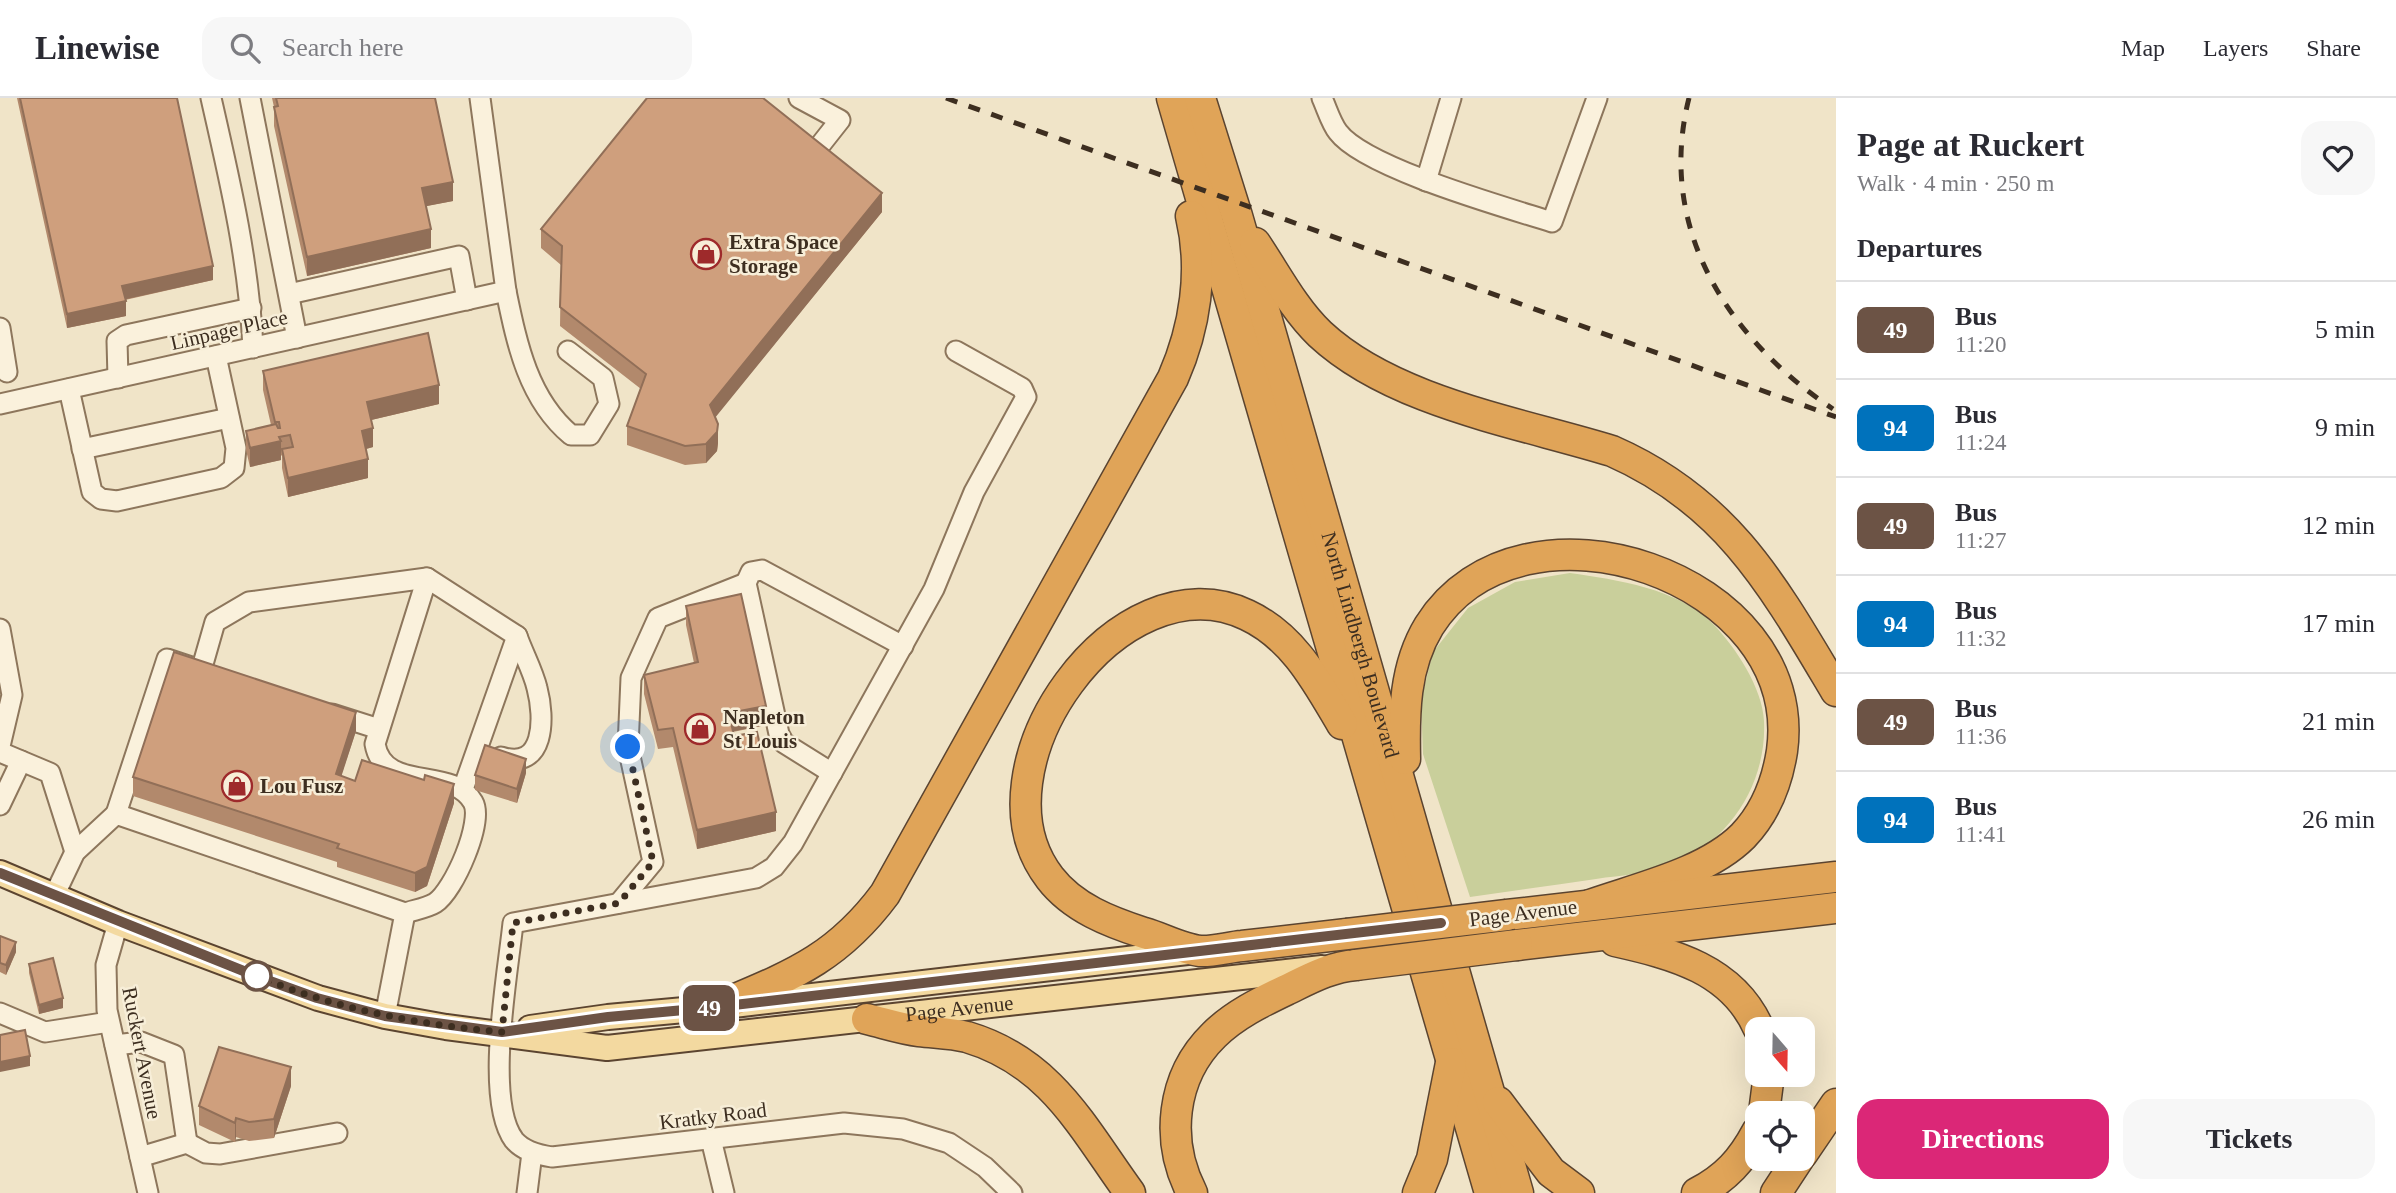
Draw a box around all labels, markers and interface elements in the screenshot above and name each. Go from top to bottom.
search box [202,17,692,80]
icon: search [226,29,264,67]
text: Linewise [35,30,160,66]
text: Search here [282,33,404,62]
text: Map [2121,35,2165,61]
text: Layers [2203,35,2268,61]
text: Share [2306,35,2361,61]
button: heart [2301,121,2375,195]
text: Page at Ruckert [1857,127,2084,163]
text: Walk · 4 min · 250 m [1857,171,2054,196]
place label: Extra Space Storage [729,230,838,278]
text: Departures [1857,234,1982,263]
shop icon: Extra Space Storage [689,237,723,271]
text: Bus [1955,302,1997,331]
street label: Linpage Place [168,305,290,355]
text: 5 min [2315,315,2375,344]
text: 49 [1884,317,1908,343]
text: 11:20 [1955,332,2007,357]
text: Bus [1955,400,1997,429]
text: 9 min [2315,413,2375,442]
text: 94 [1884,415,1908,441]
text: 11:24 [1955,430,2007,455]
text: Bus [1955,498,1997,527]
text: 12 min [2302,511,2375,540]
text: 49 [1884,513,1908,539]
text: 11:27 [1955,528,2007,553]
street label: North Lindbergh Boulevard [1316,529,1404,761]
text: Bus [1955,596,1997,625]
text: 17 min [2302,609,2375,638]
text: 94 [1884,611,1908,637]
text: 11:32 [1955,626,2007,651]
text: Bus [1955,694,1997,723]
place label: Napleton St Louis [723,705,805,753]
text: 21 min [2302,707,2375,736]
text: 49 [1884,709,1908,735]
shop icon: Napleton St Louis [683,712,717,746]
text: 11:36 [1955,724,2007,749]
your location [610,729,645,764]
shop icon: Lou Fusz [220,769,254,803]
place label: Lou Fusz [260,774,343,798]
text: Bus [1955,792,1997,821]
text: 26 min [2302,805,2375,834]
text: 94 [1884,807,1908,833]
text: 11:41 [1955,822,2007,847]
street label: Page Avenue [1468,894,1578,932]
unlabelled marker [242,961,272,991]
street label: Ruckert Avenue [117,985,167,1121]
line badge: 49 [678,985,740,1031]
street label: Page Avenue [904,991,1015,1027]
text: 49 [697,995,721,1021]
north arrow [1745,1017,1815,1087]
map controls [1745,1017,1815,1171]
street label: Kratky Road [658,1097,768,1134]
button: Directions [1857,1099,2109,1179]
button: Tickets [2123,1099,2375,1179]
button: locate [1745,1101,1815,1171]

